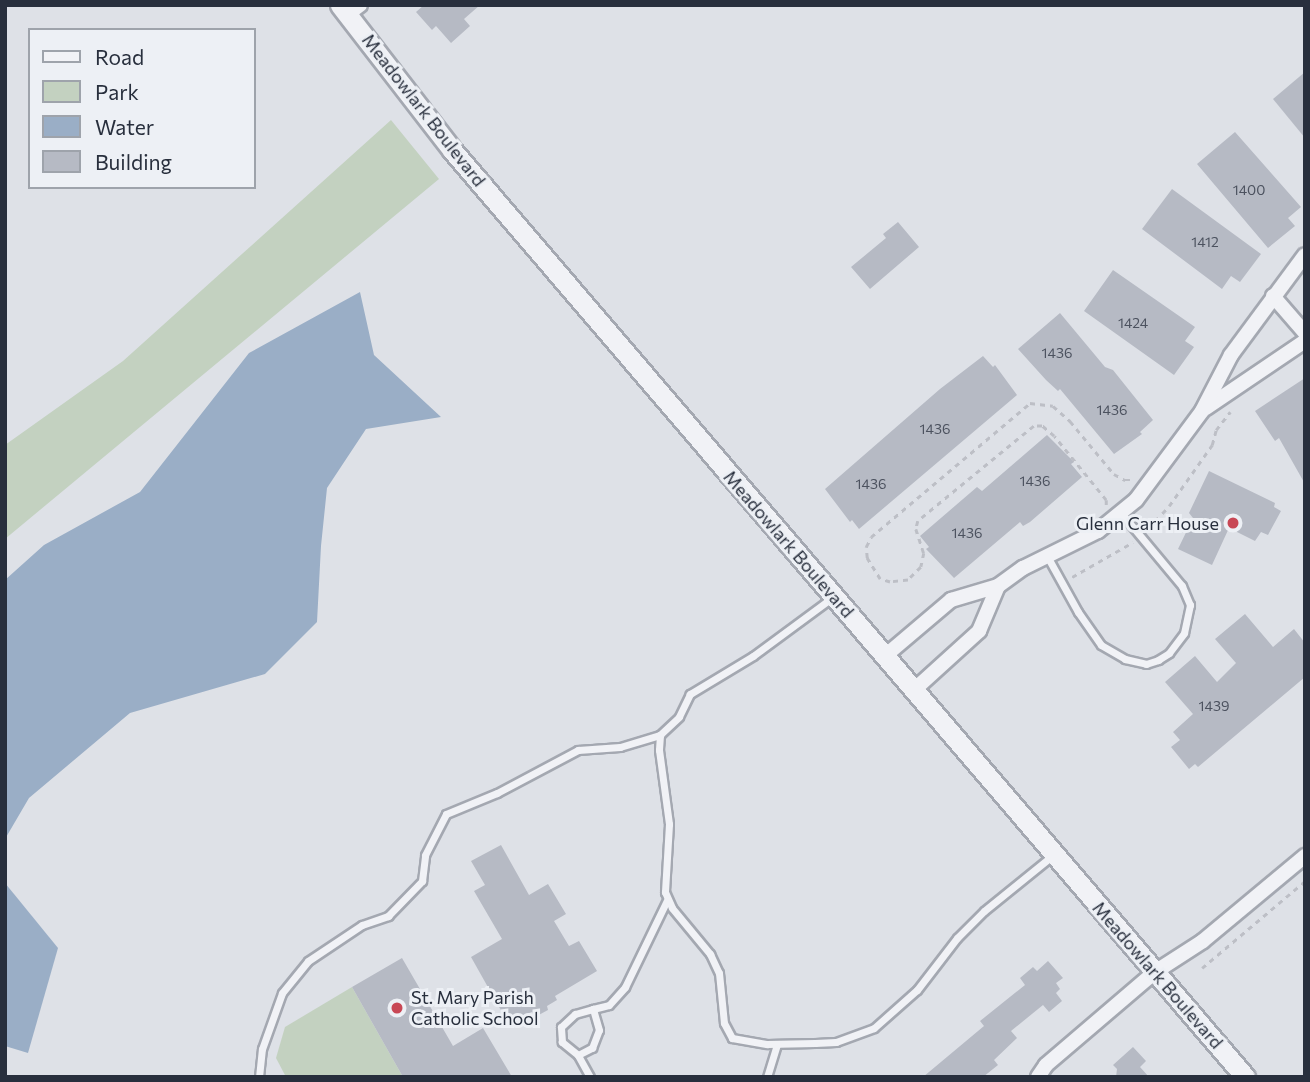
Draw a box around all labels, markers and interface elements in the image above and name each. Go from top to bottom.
legend [28,28,256,189]
street label: Meadowlark Boulevard [358,29,490,191]
text: Road [95,44,144,69]
text: Park [95,79,139,104]
text: Water [95,114,154,139]
text: Building [95,149,172,174]
house number: 1400 [1233,182,1265,198]
house number: 1412 [1191,234,1219,250]
house number: 1424 [1118,315,1148,331]
house number: 1436 [1042,345,1072,361]
house number: 1436 [1097,402,1127,418]
house number: 1436 [920,421,950,437]
street label: Meadowlark Boulevard [719,466,859,622]
house number: 1436 [1020,473,1050,489]
house number: 1436 [856,476,886,492]
place label: Glenn Carr House [1076,512,1219,534]
marker: Glenn Carr House [1225,515,1241,531]
house number: 1436 [952,525,982,541]
house number: 1439 [1199,698,1229,714]
street label: Meadowlark Boulevard [1088,897,1228,1053]
place label: St. Mary Parish Catholic School [411,987,539,1030]
marker: St. Mary Parish Catholic School [389,1000,405,1016]

